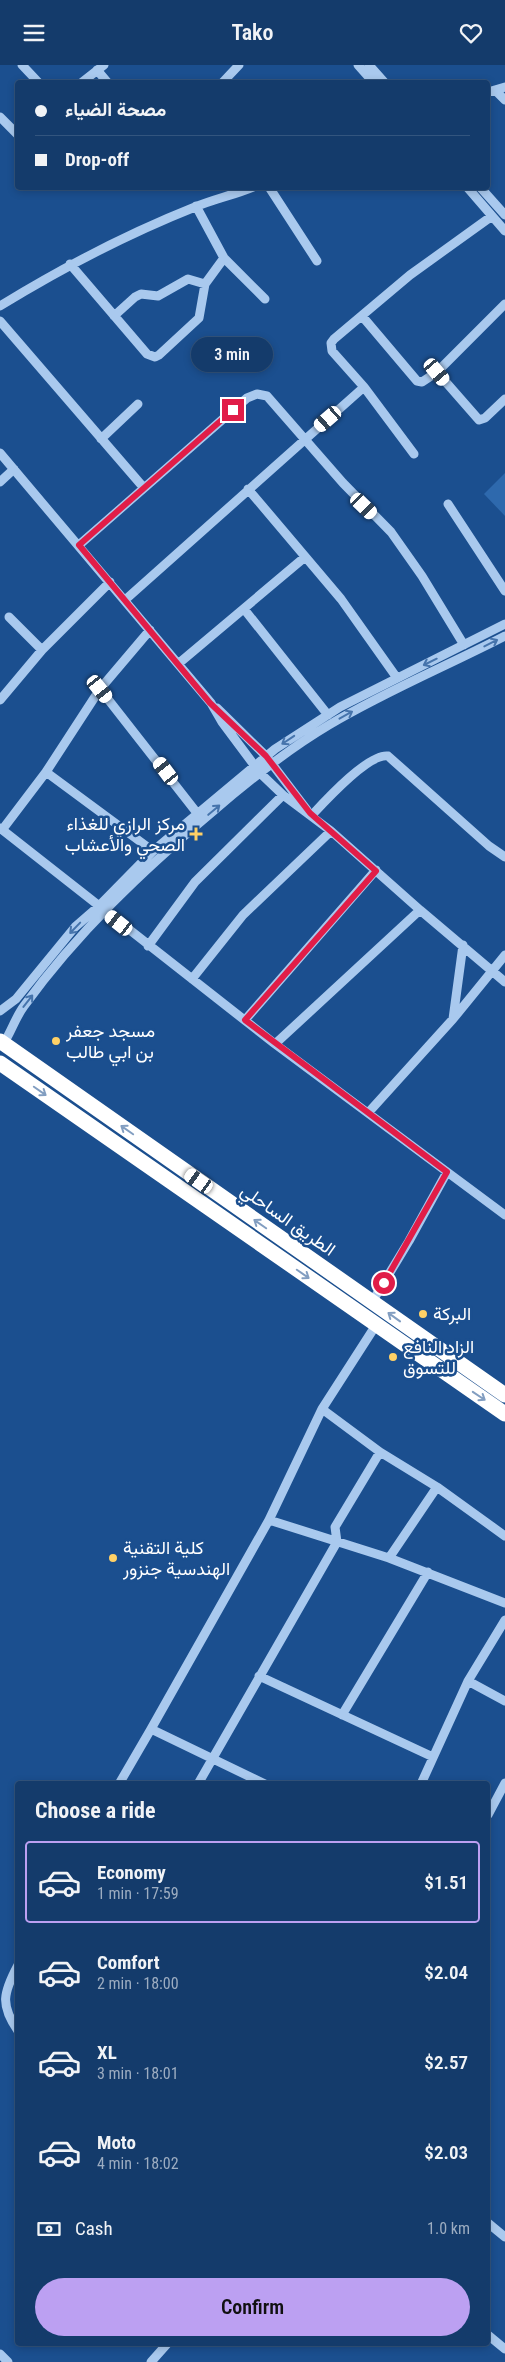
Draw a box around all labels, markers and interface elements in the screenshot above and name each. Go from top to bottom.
icon: menu [20,19,48,47]
icon: heart [457,19,485,47]
text: Tako [232,20,273,45]
text: مصحة الضياء [65,98,166,121]
text: Drop-off [65,148,129,171]
callout: 3 min [192,337,274,373]
text: 3 min [214,345,250,364]
car [421,356,452,388]
route end [222,399,244,421]
car [311,403,344,435]
car [347,490,380,522]
one-way arrow [483,638,498,647]
one-way arrow [423,657,438,667]
car [84,673,115,705]
one-way arrow [338,710,352,720]
one-way arrow [281,735,295,745]
car [150,755,181,787]
one-way arrow [207,805,220,816]
place label: مركز الرازي للغذاء الصحي والأعشاب [65,813,185,860]
marker: مركز الرازي للغذاء الصحي والأعشاب [189,827,203,841]
car [102,908,135,938]
one-way arrow [69,922,81,935]
one-way arrow [23,994,33,1008]
place label: مسجد جعفر بن ابي طالب [65,1020,155,1067]
marker: مسجد جعفر بن ابي طالب [50,1035,62,1047]
one-way arrow [33,1086,47,1096]
one-way arrow [121,1125,135,1136]
car [182,1166,215,1196]
street label: الطريق الساحلي [234,1179,340,1264]
one-way arrow [253,1219,267,1229]
one-way arrow [295,1269,309,1279]
route start [373,1272,395,1294]
place label: البركة [433,1303,471,1325]
marker: البركة [417,1308,429,1320]
one-way arrow [387,1312,401,1322]
place label: الزاد النافع للتسوق [403,1336,474,1379]
marker: الزاد النافع للتسوق [387,1351,399,1363]
one-way arrow [472,1391,486,1401]
place label: كلية التقنية الهندسية جنزور [122,1537,230,1580]
marker: كلية التقنية الهندسية جنزور [107,1552,119,1564]
text: Choose a ride [35,1798,156,1823]
icon: car [37,1860,82,1905]
text: Economy [97,1861,166,1884]
text: $1.51 [424,1871,468,1894]
text: 1 min · 17:59 [97,1884,179,1903]
icon: car [37,1950,82,1995]
text: Comfort [97,1951,160,1974]
text: $2.04 [424,1961,468,1984]
text: 2 min · 18:00 [97,1974,179,1993]
icon: car [37,2040,82,2085]
text: XL [97,2041,117,2064]
text: $2.57 [424,2051,468,2074]
text: 3 min · 18:01 [97,2064,179,2083]
icon: car [37,2130,82,2175]
text: Moto [97,2131,136,2154]
text: $2.03 [424,2141,468,2164]
text: 4 min · 18:02 [97,2154,179,2173]
icon: cash [35,2215,63,2243]
text: Cash [75,2217,113,2240]
text: 1.0 km [427,2219,470,2238]
button: Confirm [35,2278,470,2336]

